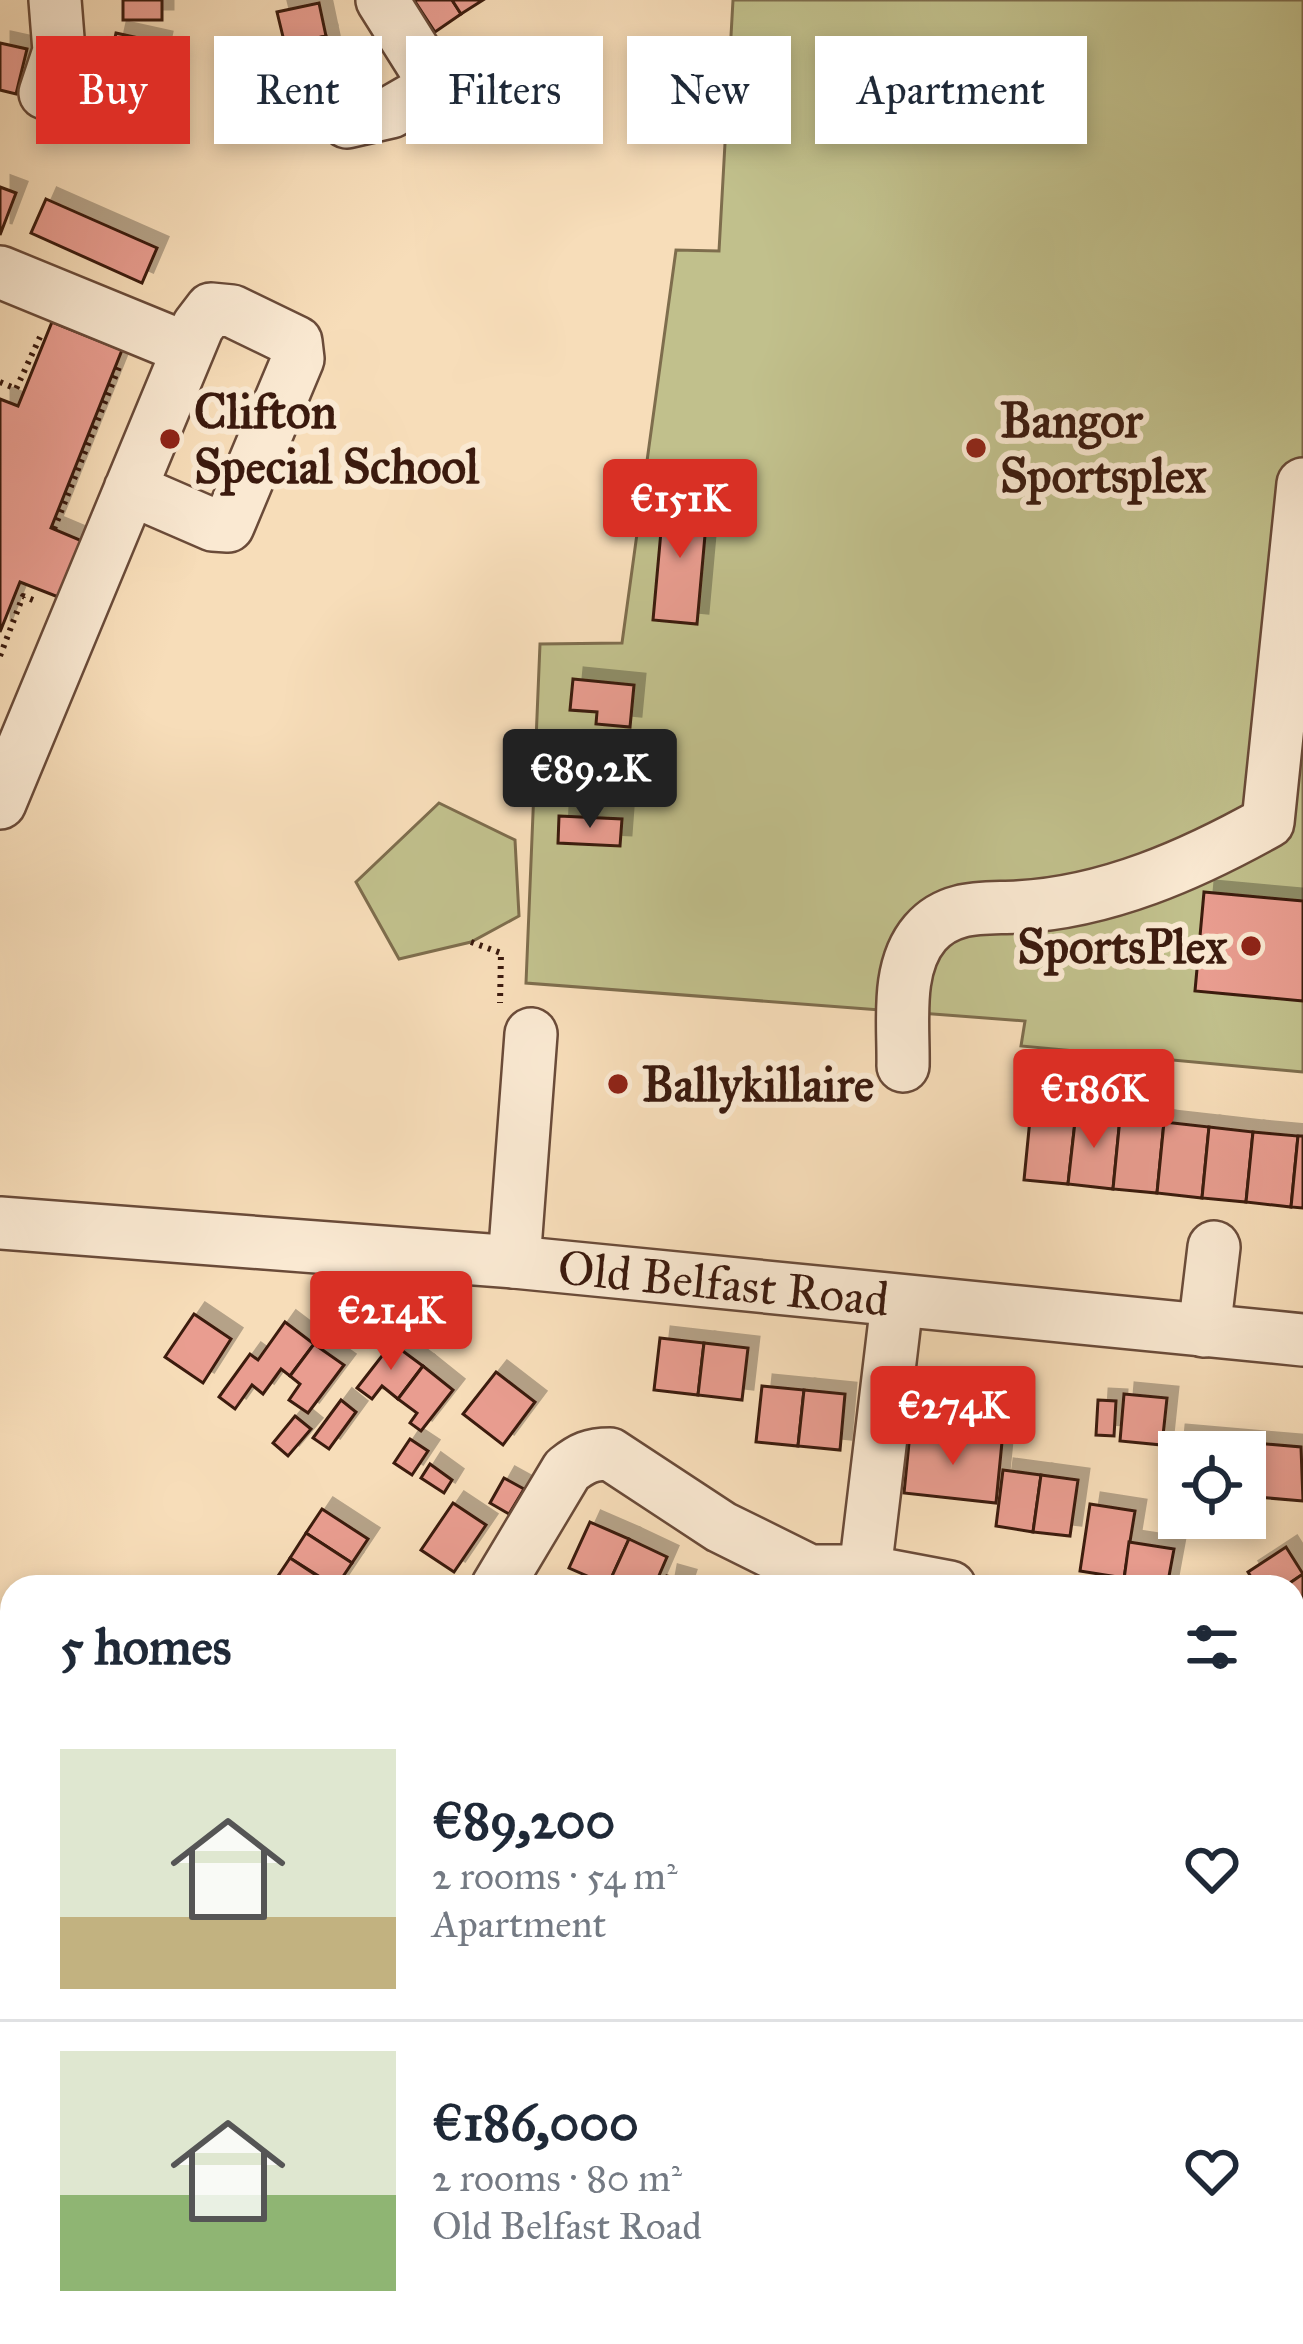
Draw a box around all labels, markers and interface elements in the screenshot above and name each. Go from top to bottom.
chip: Buy [36,36,190,144]
chip: Rent [214,36,382,144]
chip: Filters [406,36,603,144]
chip: New [627,36,791,144]
chip: Apartment [815,36,1087,144]
place label: Clifton Special School [194,382,480,496]
place label: Bangor Sportsplex [1000,391,1207,505]
marker: Clifton Special School [157,426,183,452]
marker: Bangor Sportsplex [963,435,989,461]
pin: €151K [596,459,764,561]
text: €151K [630,474,730,522]
pin: €89.2K [492,729,688,831]
text: €89.2K [530,744,650,792]
place label: SportsPlex [1017,917,1228,976]
marker: SportsPlex [1238,933,1264,959]
pin: €186K [1010,1049,1178,1151]
place label: Ballykillaire [642,1055,874,1114]
text: €186K [1040,1064,1148,1112]
marker: Ballykillaire [605,1071,631,1097]
street label: Old Belfast Road [555,1238,892,1329]
pin: €214K [307,1271,475,1373]
text: €214K [337,1286,445,1334]
pin: €274K [869,1366,1037,1468]
text: €274K [897,1381,1009,1429]
map controls [1158,1431,1266,1539]
button: locate [1158,1431,1266,1539]
icon: filters [1179,1614,1245,1680]
text: 5 homes [60,1616,231,1678]
text: €89,200 [432,1790,615,1852]
icon: home [156,1797,300,1941]
icon: heart [1179,1836,1245,1902]
text: 2 rooms · 54 m² [432,1852,677,1900]
text: Apartment [432,1900,606,1948]
text: €186,000 [432,2092,639,2154]
icon: home [156,2099,300,2243]
icon: heart [1179,2138,1245,2204]
text: 2 rooms · 80 m² [432,2154,682,2202]
text: Old Belfast Road [432,2202,702,2250]

